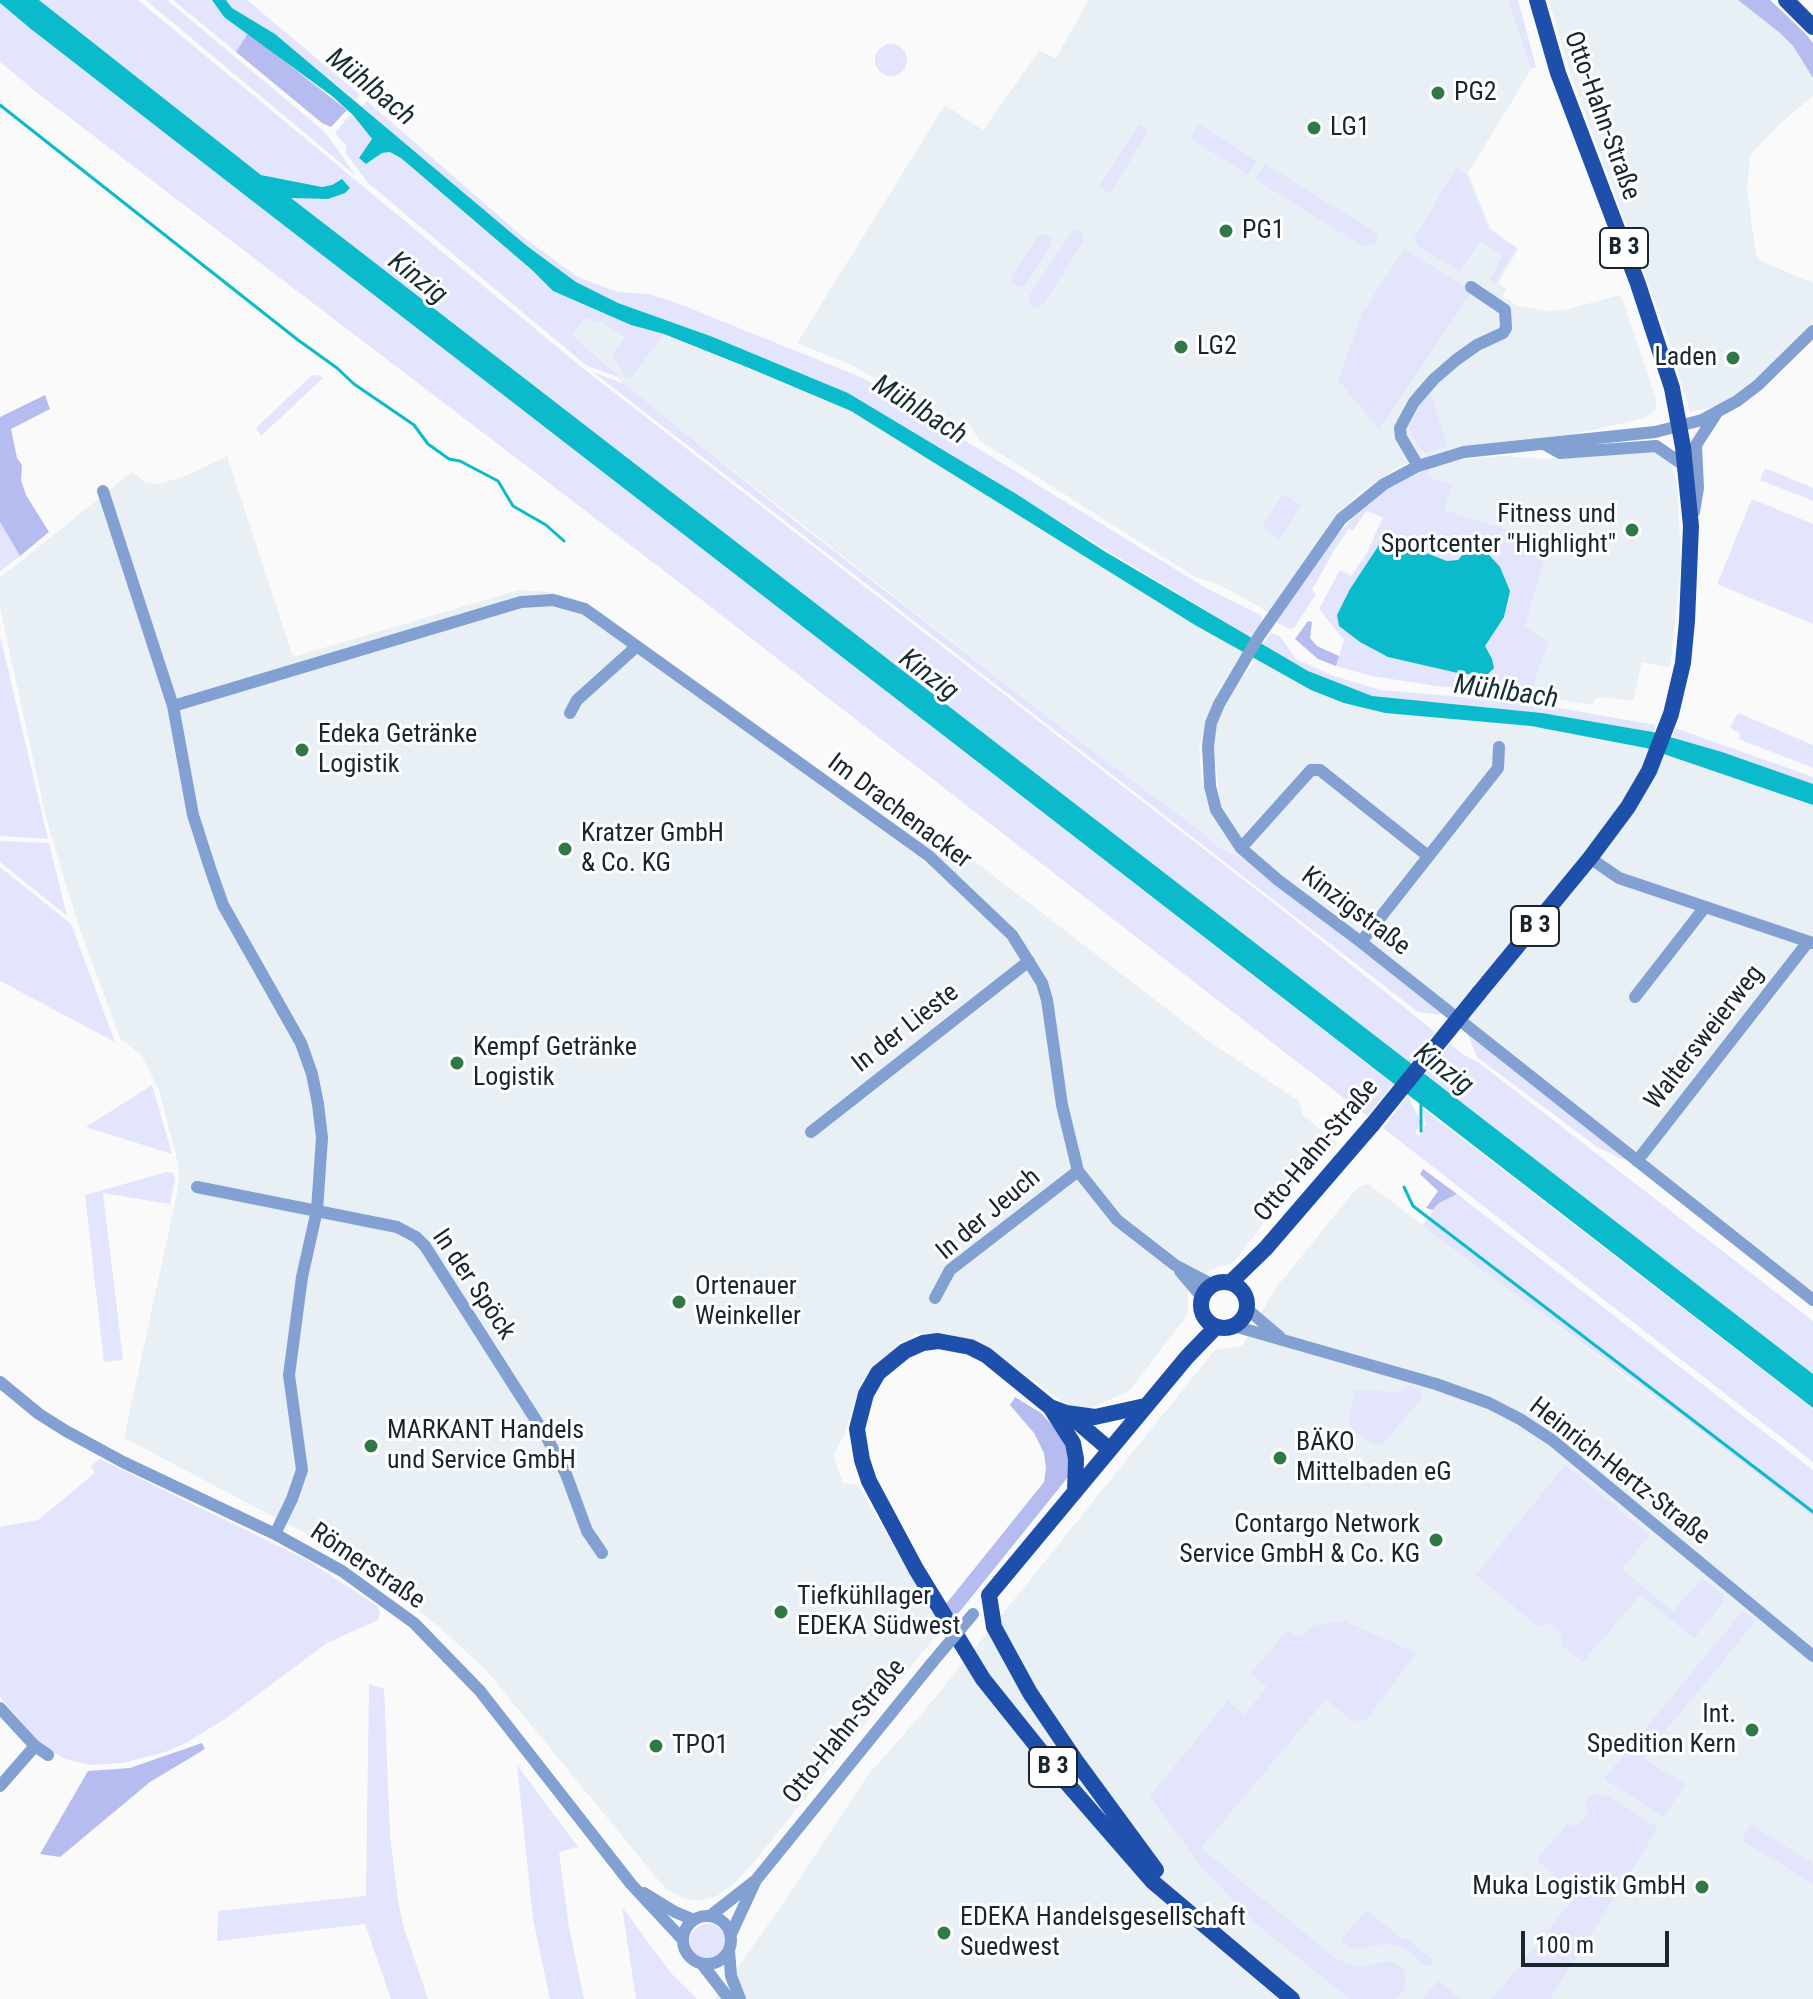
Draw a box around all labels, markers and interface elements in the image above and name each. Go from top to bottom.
street label: Otto-Hahn-Straße [1556,27,1646,205]
water label: Mühlbach [319,42,421,134]
place label: PG2 [1454,77,1497,109]
marker: PG2 [1429,84,1447,102]
place label: LG1 [1330,112,1370,144]
marker: LG1 [1305,119,1323,137]
place label: PG1 [1242,215,1285,247]
marker: PG1 [1217,222,1235,240]
road number: B 3 [1600,228,1648,268]
water label: Kinzig [381,246,453,312]
place label: LG2 [1197,331,1237,363]
marker: LG2 [1172,338,1190,356]
place label: Laden [1655,342,1717,374]
marker: Laden [1724,349,1742,367]
water label: Mühlbach [866,369,972,453]
place label: Fitness und Sportcenter "Highlight" [1381,499,1616,560]
marker: Fitness und Sportcenter "Highlight" [1623,521,1641,539]
water label: Kinzig [892,643,964,709]
water label: Mühlbach [1452,669,1560,717]
place label: Edeka Getränke Logistik [318,719,477,780]
marker: Edeka Getränke Logistik [293,741,311,759]
street label: Im Drachenacker [821,748,977,876]
place label: Kratzer GmbH & Co. KG [581,818,724,880]
marker: Kratzer GmbH & Co. KG [556,840,574,858]
street label: Kinzigstraße [1294,861,1416,963]
road number: B 3 [1511,906,1559,946]
street label: Waltersweierweg [1639,960,1771,1116]
street label: In der Lieste [847,978,965,1080]
place label: Kempf Getränke Logistik [473,1032,637,1094]
water label: Kinzig [1407,1037,1479,1103]
marker: Kempf Getränke Logistik [448,1054,466,1072]
street label: Otto-Hahn-Straße [1248,1073,1386,1229]
street label: In der Jeuch [931,1163,1047,1267]
street label: In der Spöck [425,1224,521,1346]
place label: Ortenauer Weinkeller [695,1271,801,1332]
marker: Ortenauer Weinkeller [670,1293,688,1311]
street label: Heinrich-Hertz-Straße [1522,1392,1716,1552]
place label: MARKANT Handels und Service GmbH [387,1415,584,1476]
place label: BÄKO Mittelbaden eG [1296,1427,1452,1488]
marker: MARKANT Handels und Service GmbH [362,1437,380,1455]
marker: BÄKO Mittelbaden eG [1271,1449,1289,1467]
place label: Contargo Network Service GmbH & Co. KG [1179,1509,1420,1570]
street label: Römerstraße [304,1517,430,1617]
marker: Contargo Network Service GmbH & Co. KG [1427,1531,1445,1549]
place label: Tiefkühllager EDEKA Südwest [797,1581,960,1642]
marker: Tiefkühllager EDEKA Südwest [772,1603,790,1621]
street label: Otto-Hahn-Straße [777,1653,913,1811]
place label: Int. Spedition Kern [1587,1699,1736,1760]
marker: Int. Spedition Kern [1743,1721,1761,1739]
place label: TPO1 [672,1730,728,1762]
marker: TPO1 [647,1737,665,1755]
road number: B 3 [1029,1747,1077,1787]
place label: Muka Logistik GmbH [1472,1871,1686,1903]
marker: Muka Logistik GmbH [1693,1878,1711,1896]
place label: EDEKA Handelsgesellschaft Suedwest [960,1902,1246,1964]
scale bar [1525,1915,1673,1965]
marker: EDEKA Handelsgesellschaft Suedwest [935,1924,953,1942]
text: 100 m [1535,1931,1594,1959]

